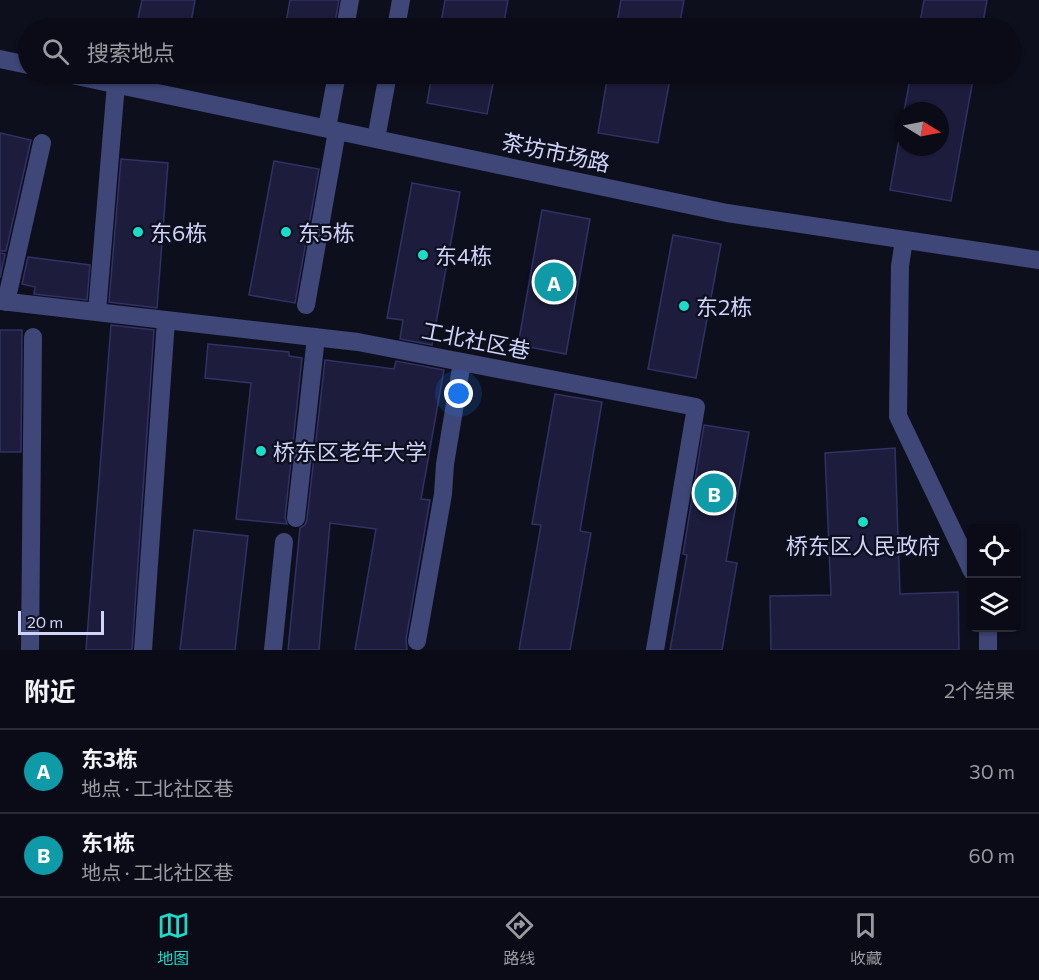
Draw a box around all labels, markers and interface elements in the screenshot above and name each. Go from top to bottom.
search box [18,18,1021,84]
icon: search [39,35,72,68]
text: 搜索地点 [87,39,175,66]
north arrow [895,102,949,156]
street label: 茶坊市场路 [499,127,613,177]
place label: 东6栋 [150,219,207,246]
place label: 东5栋 [298,219,355,246]
marker: 东6栋 [131,225,145,239]
marker: 东5栋 [279,225,293,239]
place label: 东4栋 [435,242,492,269]
marker: 东4栋 [416,248,430,262]
pin: A [534,260,574,304]
place label: 东2栋 [696,293,752,320]
marker: 东2栋 [677,299,691,313]
street label: 工北社区巷 [419,316,533,364]
your location [444,379,473,408]
place label: 桥东区老年大学 [273,438,427,465]
marker: 桥东区老年大学 [254,444,268,458]
pin: B [694,470,734,516]
marker: 桥东区人民政府 [856,515,870,529]
map controls [967,524,1021,632]
button: locate [967,524,1021,578]
place label: 桥东区人民政府 [786,532,940,559]
button: layers [967,578,1021,632]
scale bar [18,608,104,636]
text: 20 m [27,612,63,631]
text: 附近 [24,675,76,706]
text: 2个结果 [944,678,1015,702]
text: 东3栋 [81,745,138,772]
text: A [36,759,51,783]
text: 30 m [969,759,1015,783]
text: 地点 · 工北社区巷 [81,776,233,800]
text: 东1栋 [81,829,135,856]
text: B [37,843,50,867]
text: 60 m [969,843,1015,867]
text: 地点 · 工北社区巷 [81,860,233,884]
tab: 地图 [157,909,190,969]
tab: 路线 [503,909,536,969]
tab: 收藏 [849,909,882,969]

